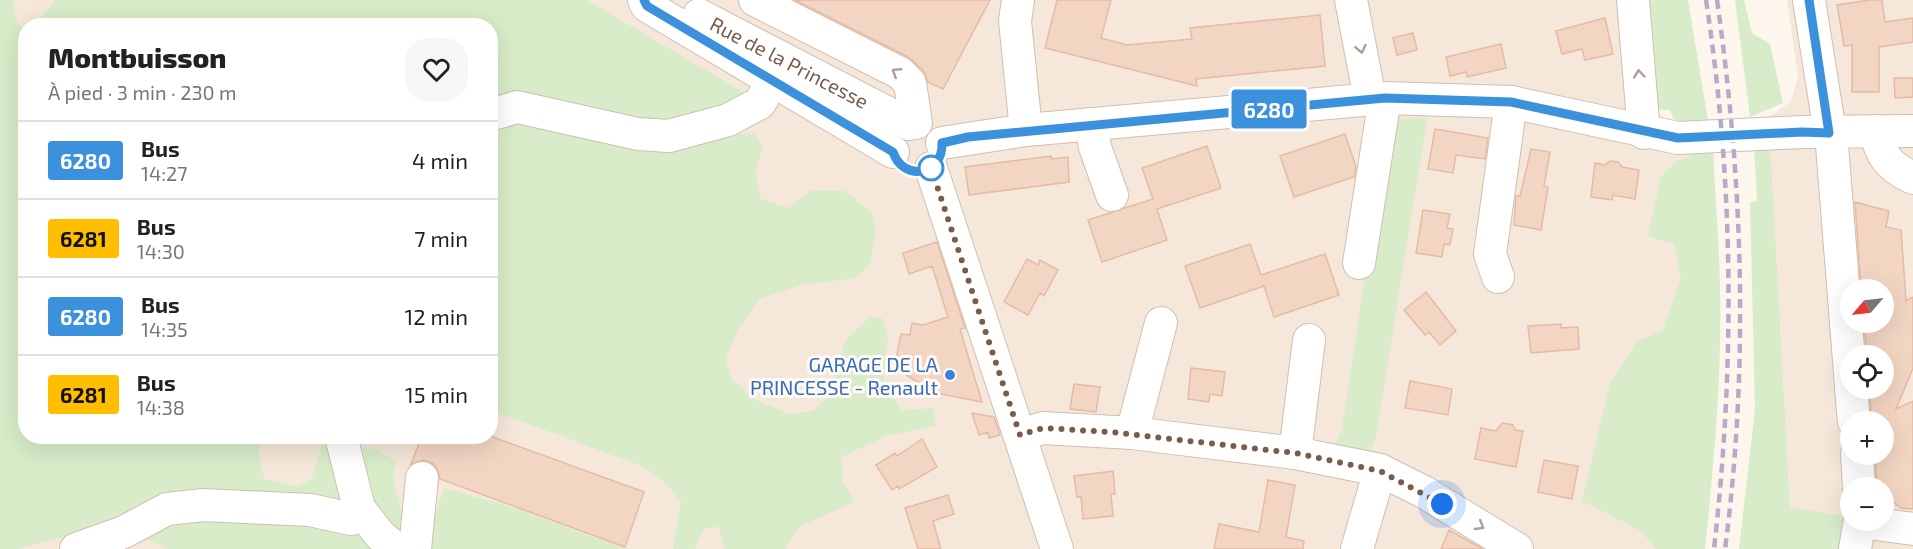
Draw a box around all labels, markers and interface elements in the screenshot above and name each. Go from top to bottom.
street label: Rue de la Princesse [706,11,873,113]
button: heart [405,38,468,101]
text: Montbuisson [48,40,227,74]
one-way arrow [1354,44,1367,54]
one-way arrow [892,68,902,80]
one-way arrow [1633,70,1646,79]
text: À pied · 3 min · 230 m [48,80,237,104]
line badge: 6280 [1227,90,1311,128]
text: 6280 [1244,97,1294,122]
text: Bus [141,135,180,161]
text: 4 min [412,147,468,173]
text: 6280 [60,148,111,173]
unlabelled marker [918,155,944,181]
text: 14:27 [141,161,187,185]
text: Bus [137,213,176,239]
text: 7 min [414,225,468,251]
text: 6281 [60,226,107,251]
text: 14:30 [137,239,185,263]
north arrow [1840,279,1894,333]
map controls [1840,279,1894,531]
text: Bus [141,291,180,317]
text: 12 min [404,303,468,329]
text: 6280 [60,304,111,329]
text: 14:35 [141,317,188,341]
button: locate [1840,345,1894,399]
place label: GARAGE DE LA PRINCESSE - Renault [750,352,939,399]
marker: GARAGE DE LA PRINCESSE - Renault [943,368,957,382]
text: Bus [137,369,176,395]
text: 15 min [405,381,468,407]
text: 6281 [60,382,107,407]
text: 14:38 [137,395,185,419]
button: + [1840,411,1894,465]
button: − [1840,477,1894,531]
your location [1427,489,1457,519]
one-way arrow [1474,519,1484,531]

